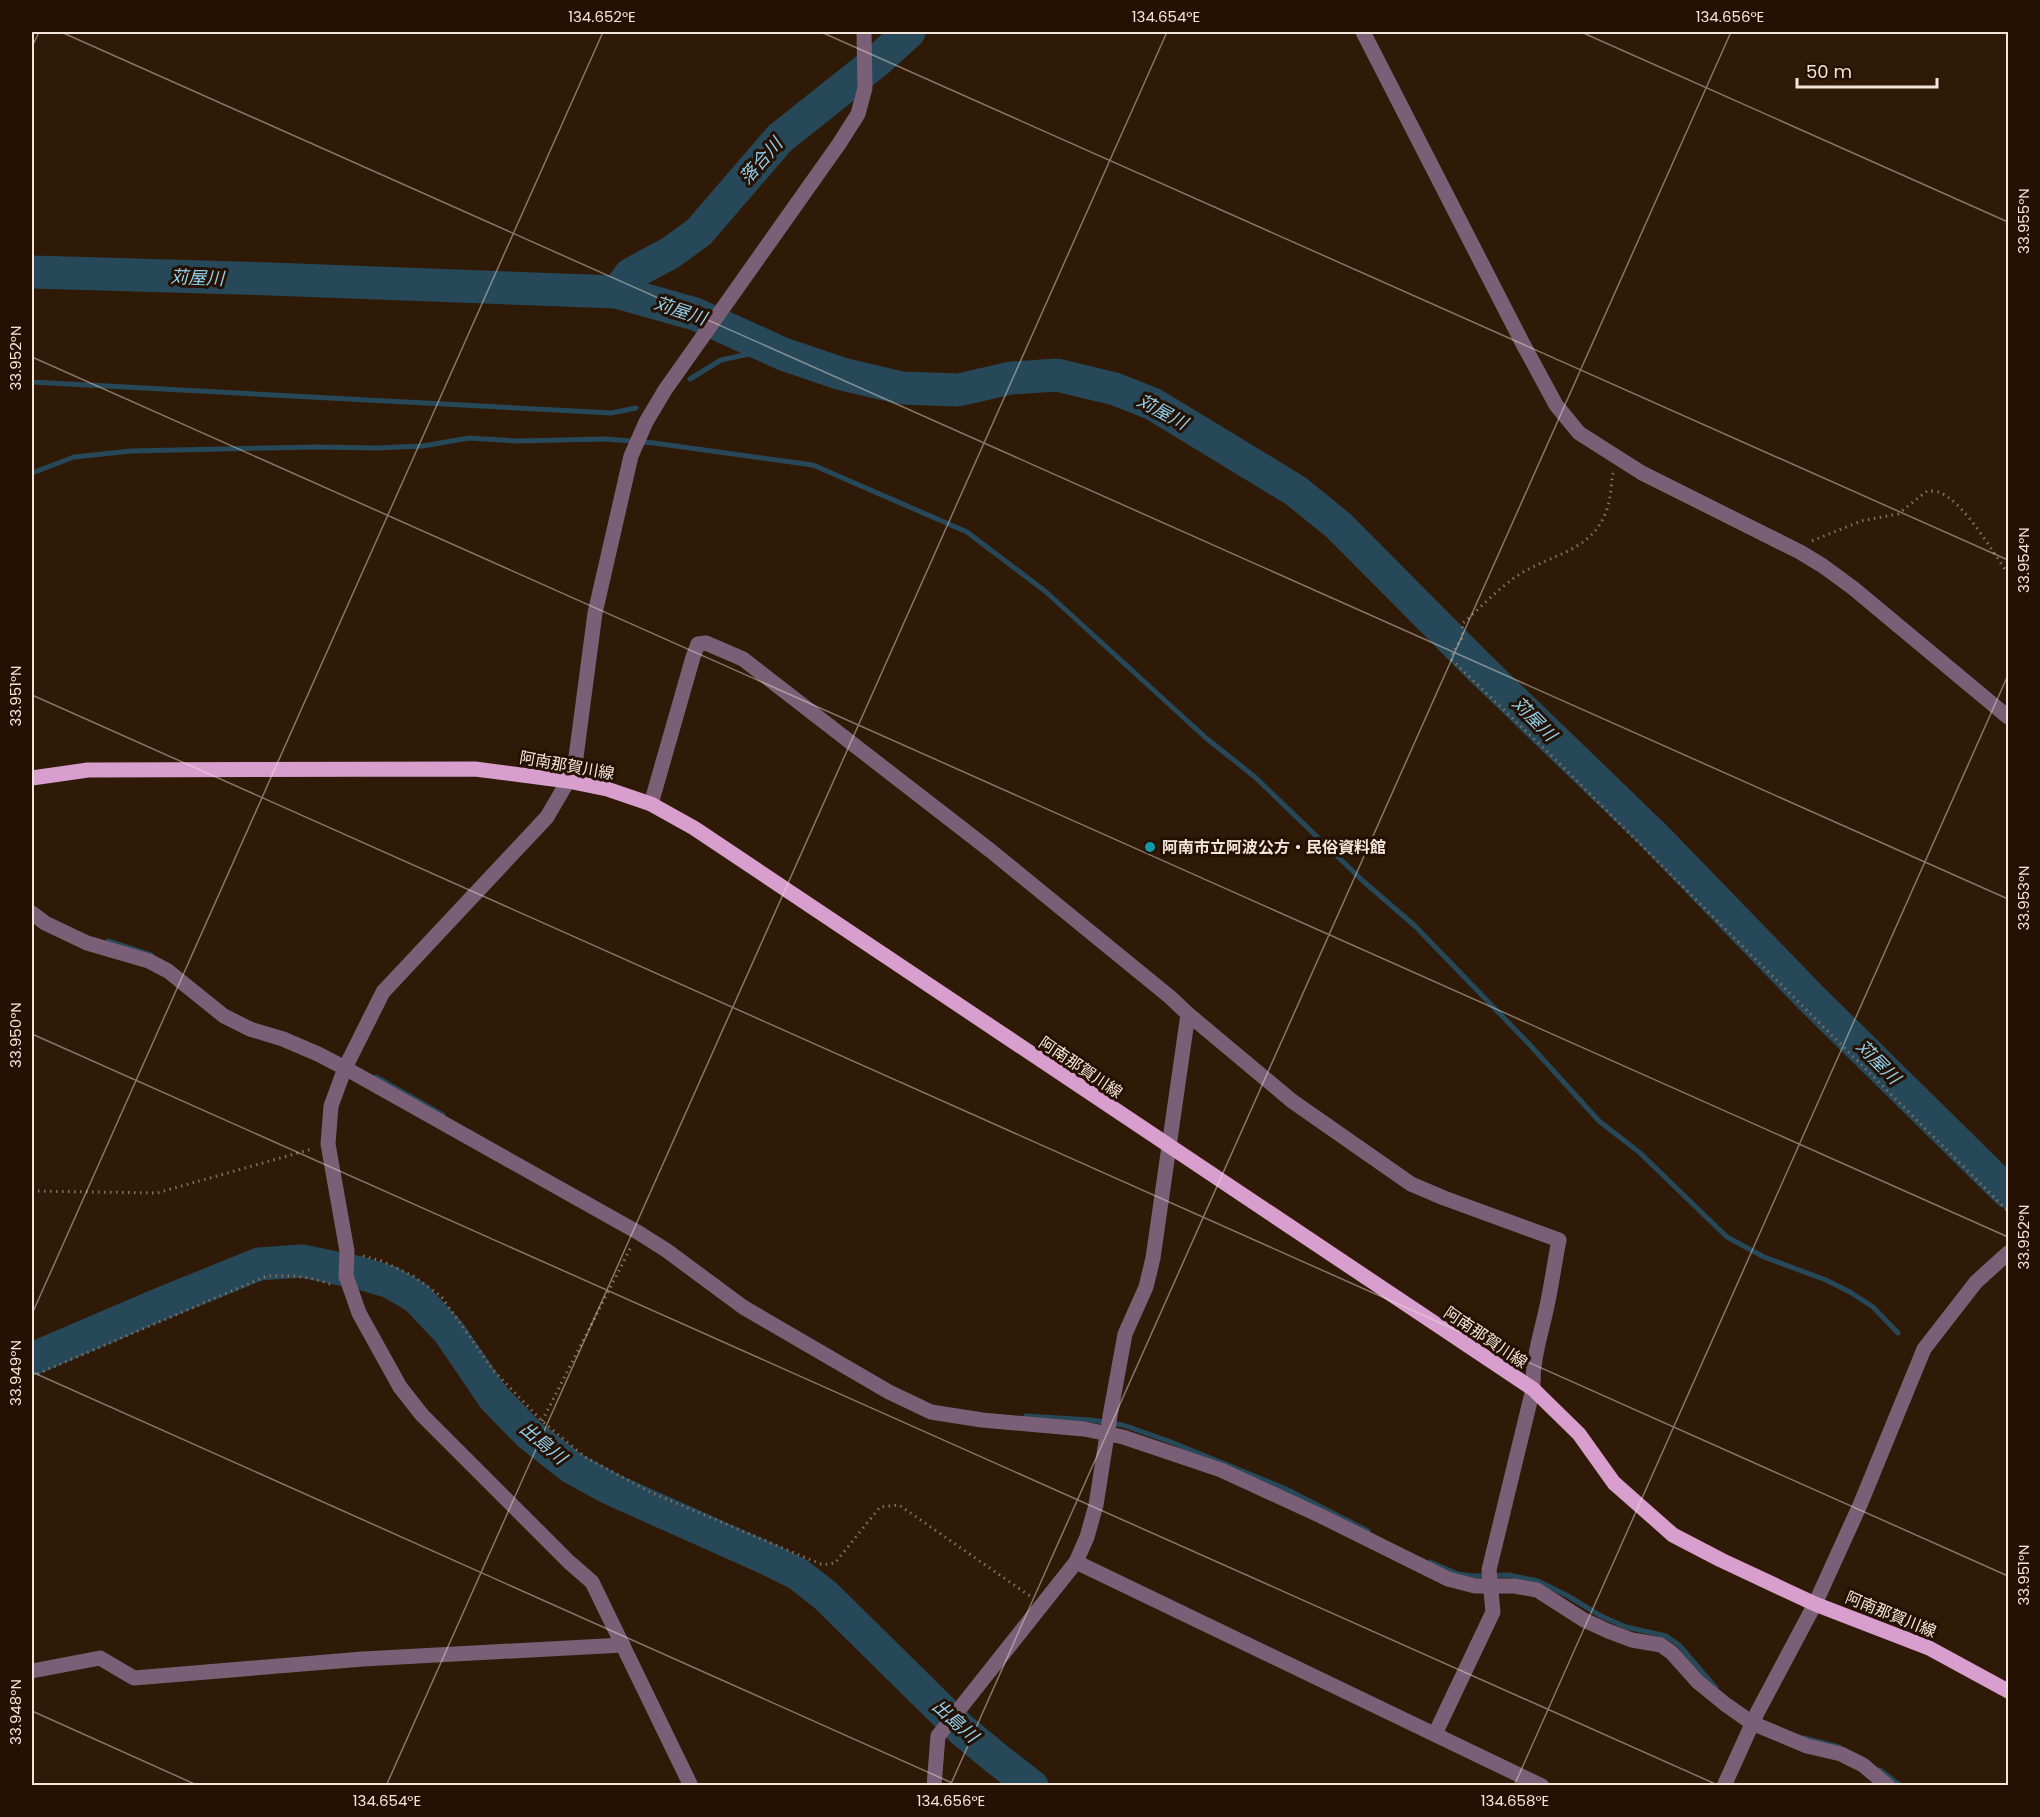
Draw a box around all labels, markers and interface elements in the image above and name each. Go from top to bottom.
text: 134.652°E [568,6,636,27]
text: 134.654°E [1132,6,1200,27]
text: 134.656°E [1696,6,1764,27]
scale bar [1797,51,1936,89]
text: 50 m [1806,59,1852,84]
water label: 落合川 [733,131,789,189]
text: 33.955°N [2013,188,2034,254]
water label: 苅屋川 [170,264,226,291]
water label: 苅屋川 [651,290,712,331]
text: 33.952°N [5,325,26,391]
water label: 苅屋川 [1133,388,1194,436]
text: 33.954°N [2013,527,2034,593]
text: 33.951°N [5,665,26,727]
water label: 苅屋川 [1506,691,1564,748]
street label: 阿南那賀川線 [518,746,616,785]
place label: 阿南市立阿波公方・民俗資料館 [1162,836,1386,859]
marker: 阿南市立阿波公方・民俗資料館 [1143,840,1157,854]
text: 33.953°N [2013,865,2034,931]
text: 33.950°N [5,1002,26,1068]
street label: 阿南那賀川線 [1034,1031,1127,1104]
water label: 苅屋川 [1850,1034,1908,1091]
text: 33.952°N [2013,1204,2034,1270]
street label: 阿南那賀川線 [1439,1301,1532,1374]
text: 33.949°N [5,1340,26,1406]
water label: 出島川 [515,1416,574,1471]
text: 33.951°N [2013,1544,2034,1606]
street label: 阿南那賀川線 [1842,1586,1940,1643]
text: 33.948°N [5,1679,26,1745]
water label: 出島川 [927,1693,985,1749]
text: 134.654°E [353,1790,421,1811]
text: 134.656°E [917,1790,985,1811]
text: 134.658°E [1481,1790,1549,1811]

